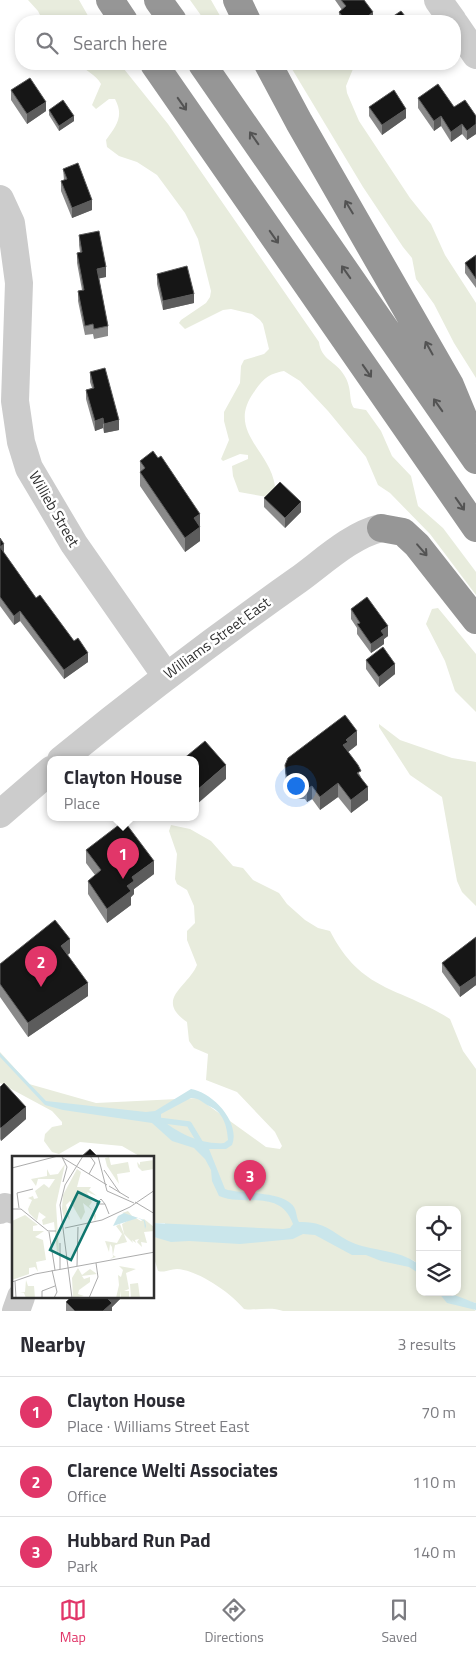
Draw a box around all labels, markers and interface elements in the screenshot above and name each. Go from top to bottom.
search box [15,15,461,70]
text: Search here [73,28,167,57]
icon: search [33,29,61,57]
one-way arrow [177,97,187,111]
one-way arrow [249,131,259,145]
one-way arrow [343,200,353,215]
one-way arrow [269,230,279,244]
one-way arrow [341,265,351,279]
one-way arrow [424,341,434,356]
one-way arrow [362,364,372,378]
one-way arrow [433,399,443,413]
street label: Willieb Street [23,467,86,552]
one-way arrow [455,497,465,511]
one-way arrow [416,544,427,557]
street label: Williams Street East [159,590,275,684]
popup [47,756,199,821]
text: Clayton House [64,762,182,791]
your location [283,773,309,799]
text: Place [64,791,100,815]
pin: 1 [107,838,139,879]
pin: 2 [25,946,57,987]
inset map [12,1156,155,1298]
pin: 3 [234,1160,266,1201]
map controls [416,1206,461,1296]
button: locate [416,1206,461,1251]
button: layers [416,1251,461,1296]
text: Nearby [20,1328,85,1360]
text: 3 results [397,1332,456,1356]
text: Clayton House [67,1385,185,1414]
text: 1 [32,1400,40,1424]
text: 70 m [421,1400,456,1424]
text: Place · Williams Street East [67,1414,249,1438]
text: Clarence Welti Associates [67,1455,278,1484]
text: 2 [32,1470,40,1494]
text: 110 m [412,1470,456,1494]
text: Office [67,1484,107,1508]
text: Hubbard Run Pad [67,1525,211,1554]
text: 3 [32,1540,40,1564]
text: 140 m [412,1540,456,1564]
text: Park [67,1554,98,1578]
tab: Map [59,1596,87,1647]
tab: Directions [204,1596,264,1647]
tab: Saved [382,1596,417,1647]

